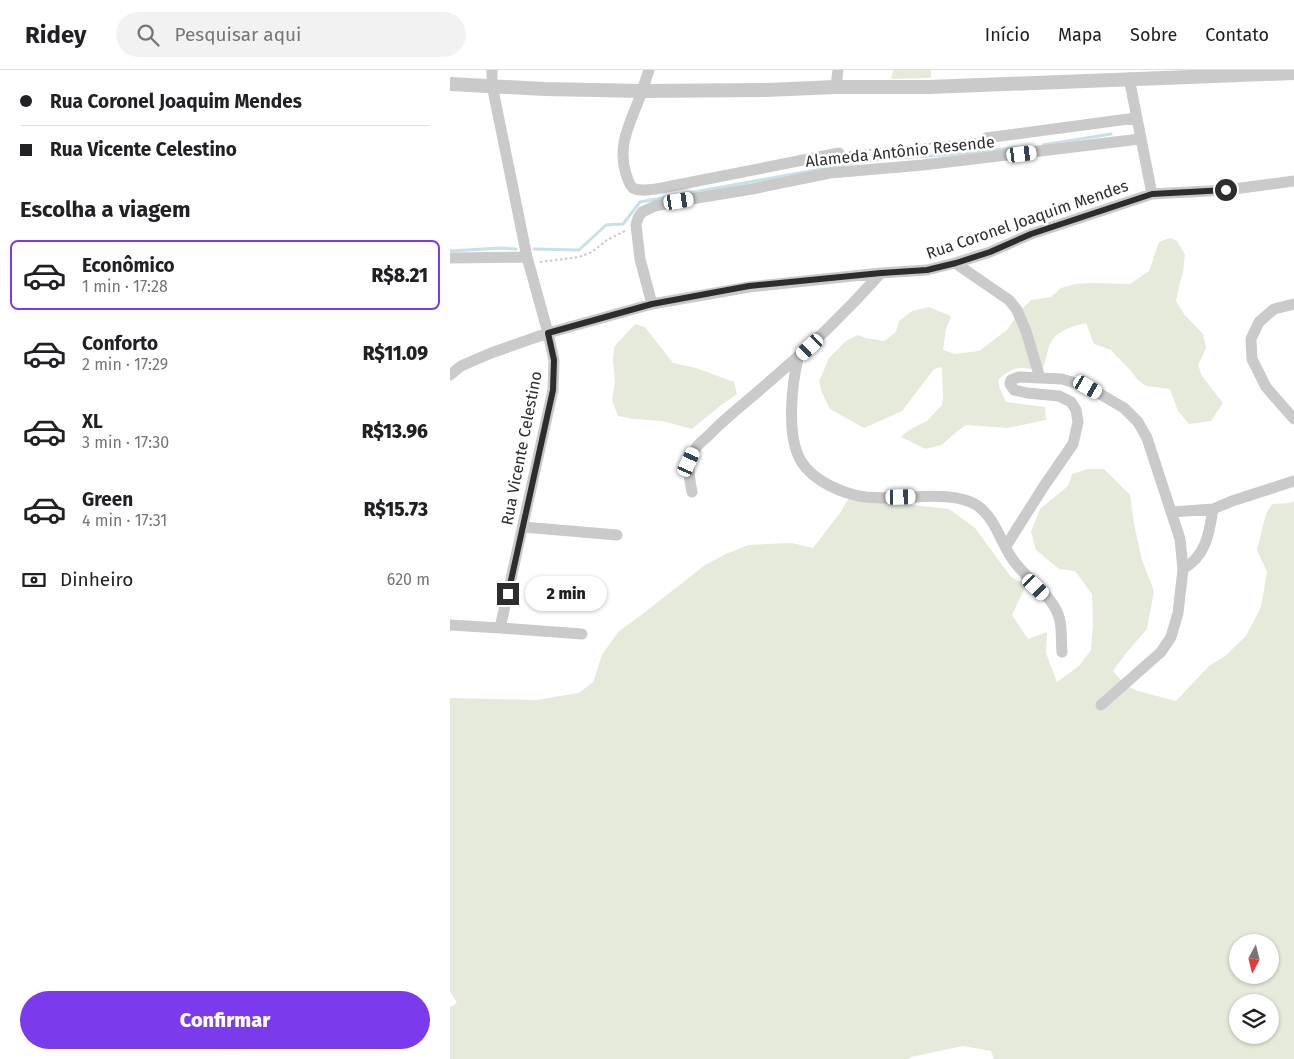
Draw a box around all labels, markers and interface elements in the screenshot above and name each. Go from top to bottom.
search box [116,12,466,57]
text: Ridey [25,21,86,49]
icon: search [134,21,162,49]
text: Pesquisar aqui [174,23,301,46]
text: Início [985,24,1030,46]
text: Mapa [1058,24,1102,46]
text: Sobre [1130,24,1177,46]
text: Contato [1205,24,1269,46]
text: Rua Coronel Joaquim Mendes [50,90,302,113]
street label: Alameda Antônio Resende [804,132,996,171]
text: Rua Vicente Celestino [50,138,237,161]
car [1006,145,1037,163]
street label: Rua Coronel Joaquim Mendes [924,176,1131,263]
route start [1215,179,1237,201]
car [663,191,694,211]
text: Escolha a viagem [20,196,191,223]
icon: car [22,253,67,298]
text: Econômico [82,254,175,277]
text: R$8.21 [372,264,428,287]
text: 1 min · 17:28 [82,277,168,296]
icon: car [22,331,67,376]
car [793,331,826,363]
text: Conforto [82,332,158,355]
text: R$11.09 [363,342,428,365]
text: 2 min · 17:29 [82,355,168,374]
street label: Rua Vicente Celestino [497,370,546,527]
car [1071,373,1104,401]
icon: car [22,409,67,454]
text: XL [82,410,103,433]
text: R$13.96 [362,420,428,443]
text: 3 min · 17:30 [82,433,169,452]
car [676,445,701,479]
icon: car [22,487,67,532]
text: Green [82,488,133,511]
car [885,489,916,505]
text: R$15.73 [364,498,428,521]
text: 4 min · 17:31 [82,511,167,530]
icon: cash [20,566,48,594]
text: Dinheiro [60,568,133,591]
text: 620 m [387,570,430,589]
car [1019,571,1052,603]
callout: 2 min [526,576,608,612]
route end [497,583,519,605]
text: 2 min [546,584,586,603]
north arrow [1229,934,1279,984]
map controls [1229,934,1279,1044]
button: Confirmar [20,991,430,1049]
button: layers [1229,994,1279,1044]

